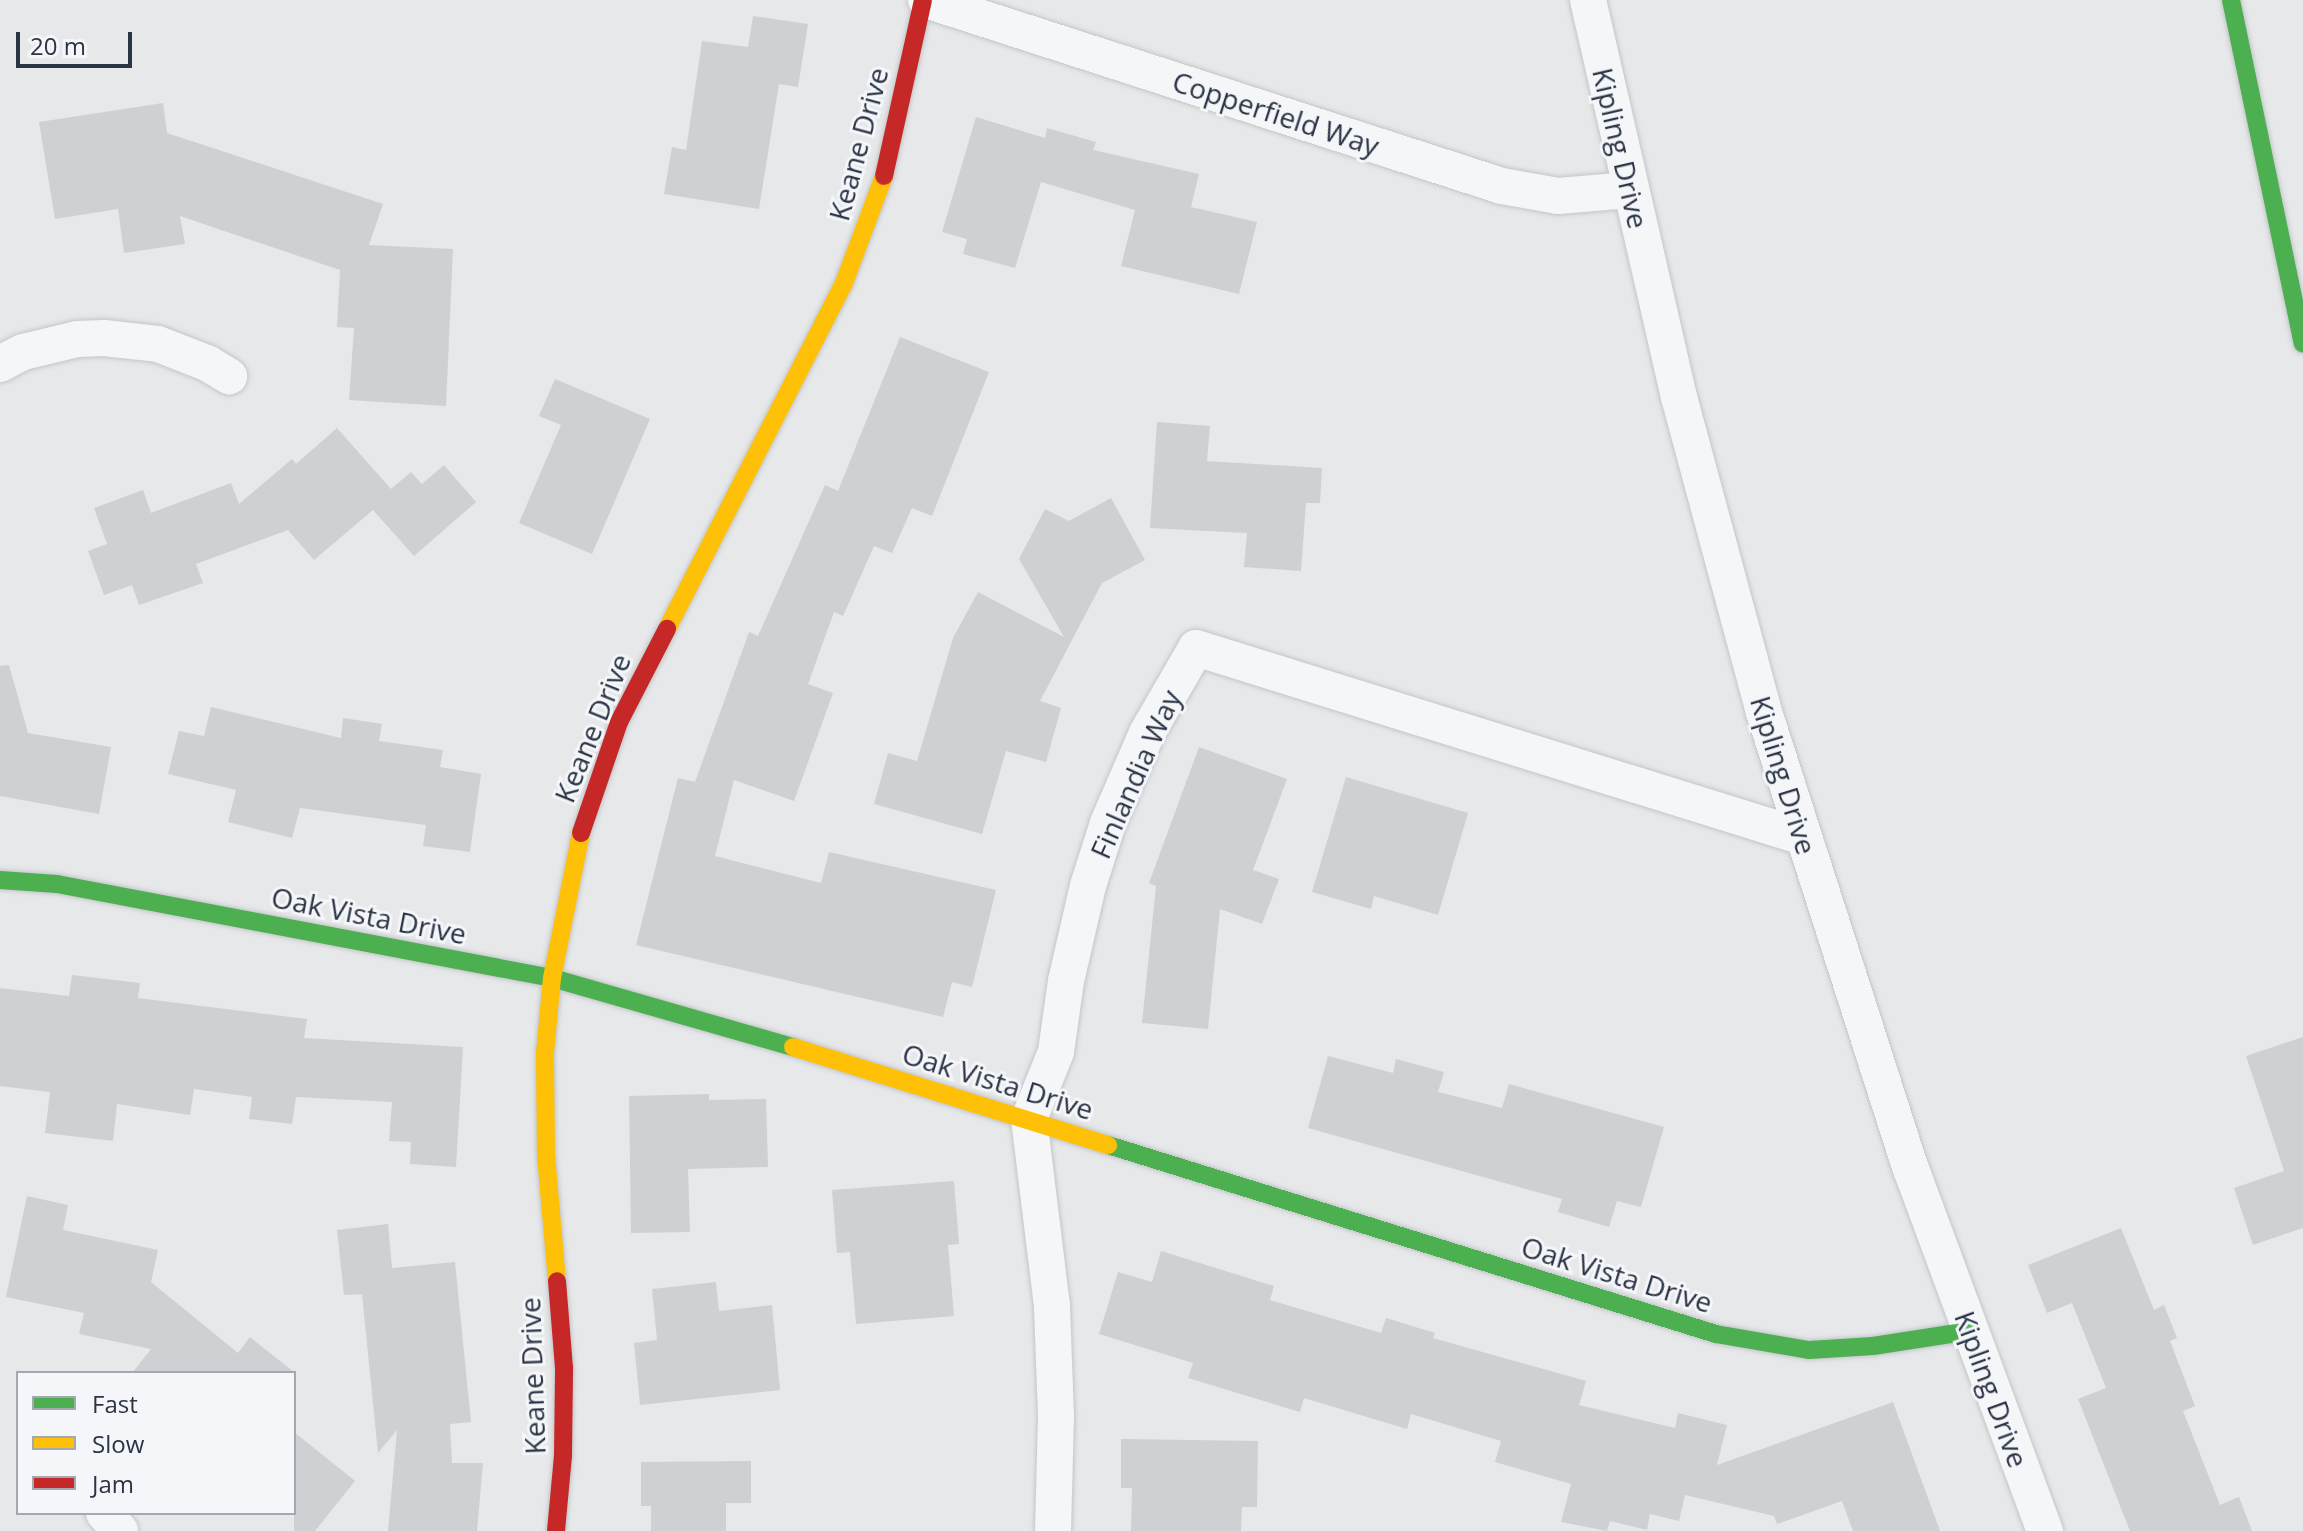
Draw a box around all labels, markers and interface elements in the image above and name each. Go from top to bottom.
scale bar [20,16,136,66]
text: 20 m [30,29,86,62]
street label: Keane Drive [821,64,895,224]
street label: Copperfield Way [1169,64,1383,162]
street label: Kipling Drive [1586,64,1656,232]
street label: Keane Drive [547,649,637,807]
street label: Finlandia Way [1083,685,1187,863]
street label: Kipling Drive [1744,692,1824,858]
street label: Oak Vista Drive [269,880,469,950]
street label: Oak Vista Drive [899,1036,1097,1126]
street label: Oak Vista Drive [1518,1229,1716,1319]
street label: Keane Drive [512,1297,552,1455]
street label: Kipling Drive [1948,1306,2036,1472]
legend [16,1371,296,1515]
text: Fast [92,1387,138,1420]
text: Slow [92,1427,144,1460]
text: Jam [92,1467,134,1500]

